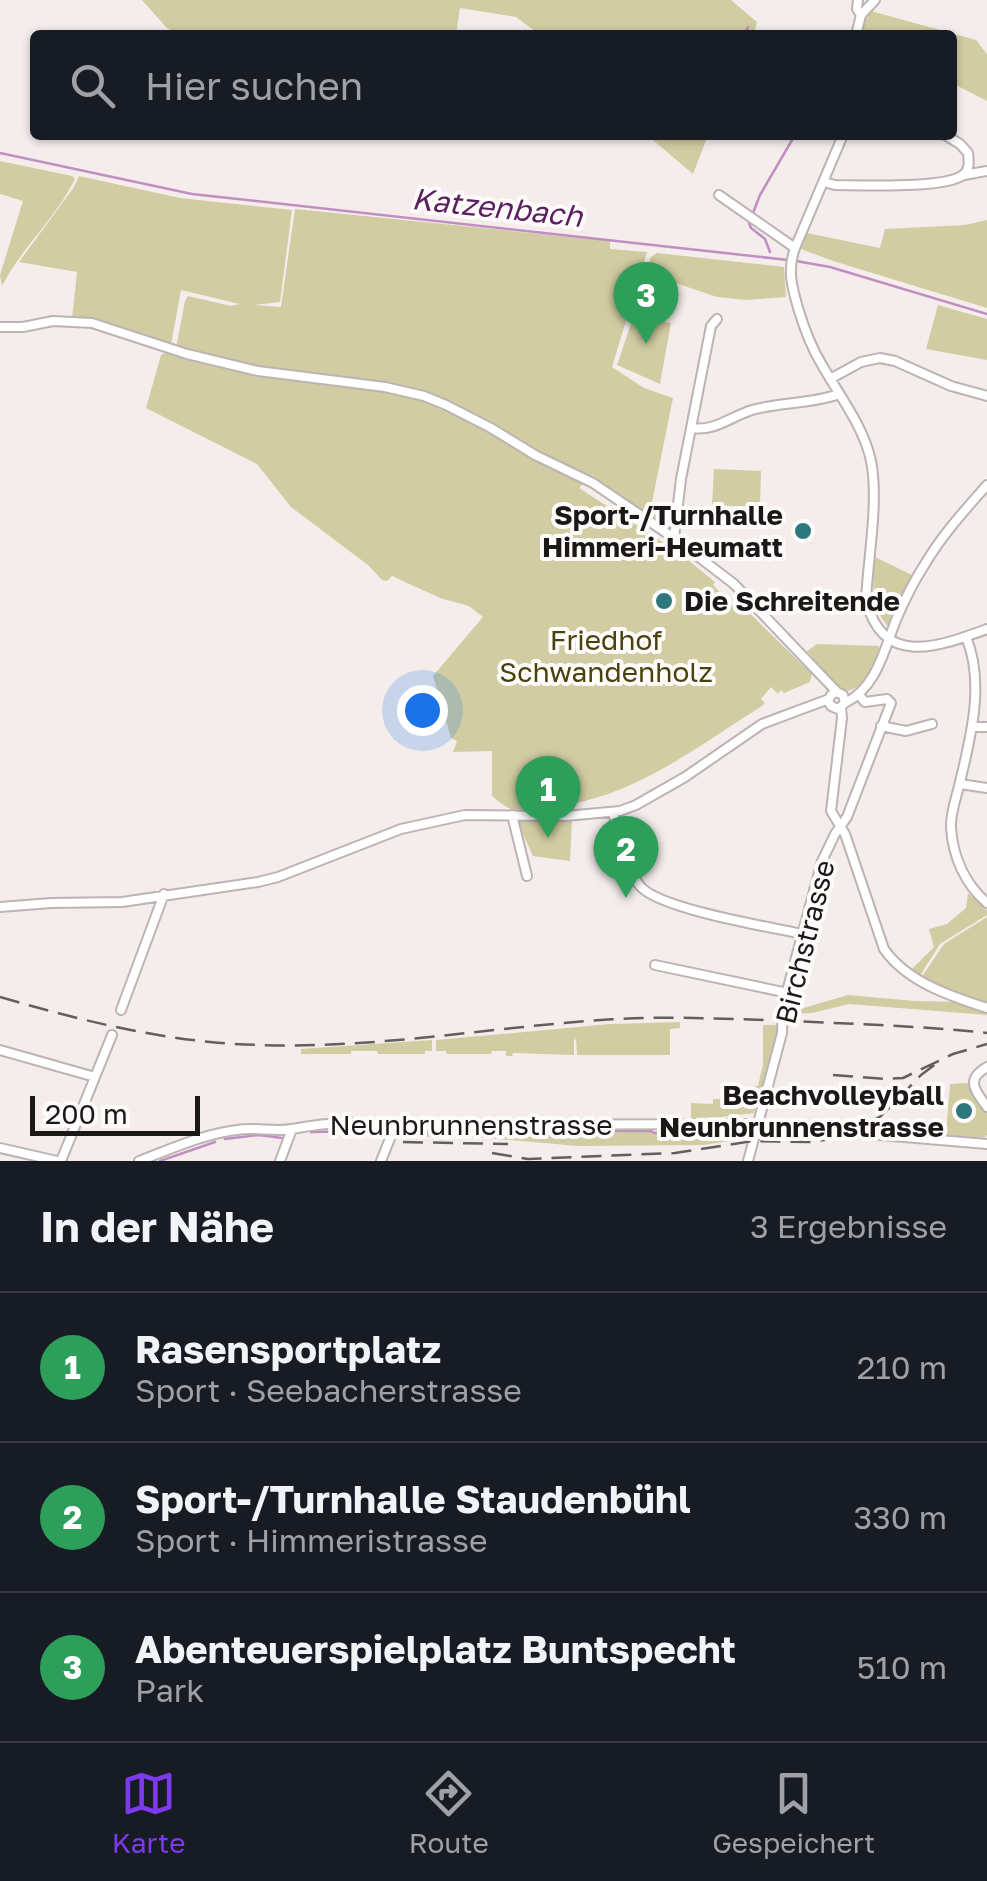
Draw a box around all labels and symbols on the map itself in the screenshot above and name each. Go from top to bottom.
water label: Katzenbach [410,180,586,234]
pin: 3 [614,262,678,344]
place label: Sport-/Turnhalle Himmeri-Heumatt [542,498,783,563]
marker: Sport-/Turnhalle Himmeri-Heumatt [792,520,814,542]
place label: Die Schreitende [684,584,900,617]
marker: Die Schreitende [653,590,675,612]
park label: Friedhof Schwandenholz [499,623,713,688]
your location [397,685,448,736]
pin: 1 [516,756,580,838]
pin: 2 [594,816,658,898]
street label: Birchstrasse [768,856,841,1027]
place label: Beachvolleyball Neunbrunnenstrasse [659,1078,944,1143]
scale bar [30,1091,200,1136]
marker: Beachvolleyball Neunbrunnenstrasse [953,1100,975,1122]
street label: Neunbrunnenstrasse [329,1108,613,1141]

